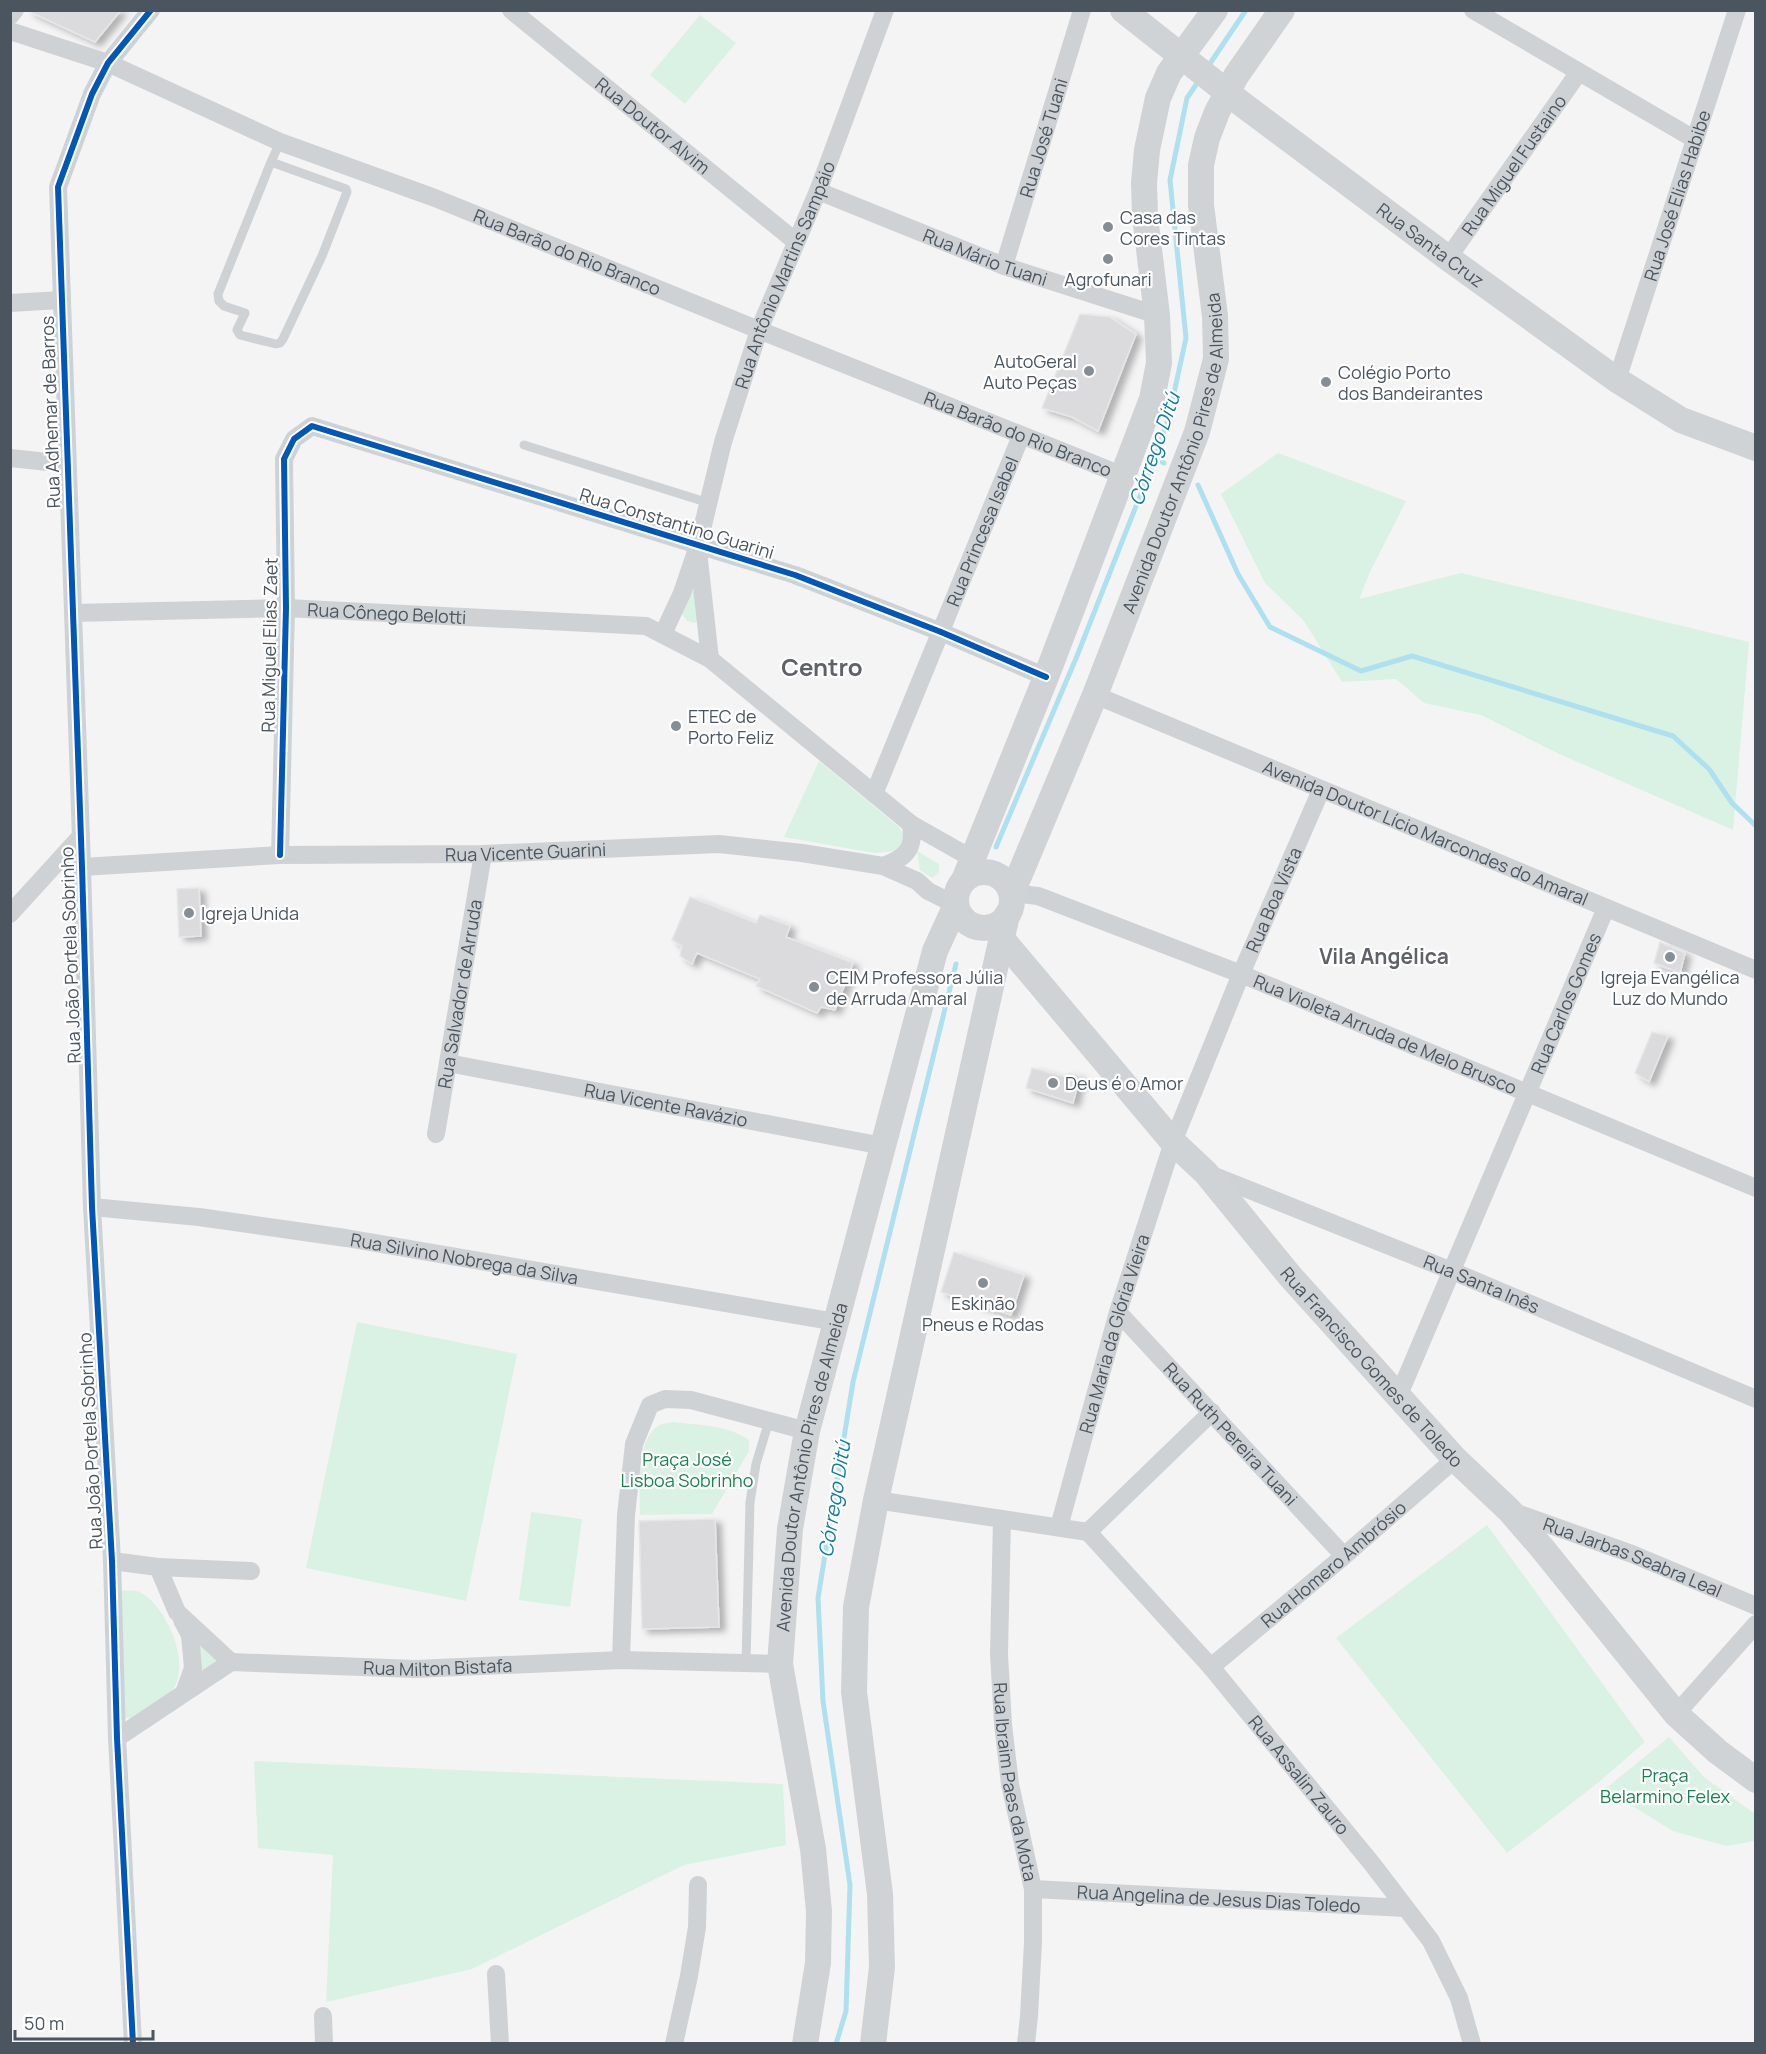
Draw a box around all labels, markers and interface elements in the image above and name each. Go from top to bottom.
street label: Rua Doutor Alvim [591,72,715,179]
street label: Rua José Tuani [1014,75,1073,200]
street label: Rua Miguel Fustaino [1456,90,1571,240]
street label: Rua José Elias Habibe [1638,107,1716,284]
street label: Rua Antônio Martins Sampáio [729,158,840,392]
street label: Rua Santa Cruz [1372,197,1489,292]
street label: Rua Barão do Rio Branco [470,203,664,301]
place label: Casa das Cores Tintas [1120,205,1226,250]
marker: Casa das Cores Tintas [1101,220,1115,234]
street label: Rua Mário Tuani [920,223,1051,291]
marker: Agrofunari [1101,252,1115,266]
place label: Agrofunari [1064,267,1152,291]
street label: Avenida Doutor Antônio Pires de Almeida [1116,291,1228,616]
street label: Rua Adhemar de Barros [35,315,65,509]
place label: AutoGeral Auto Peças [983,349,1077,394]
place label: Colégio Porto dos Bandeirantes [1338,360,1483,405]
marker: AutoGeral Auto Peças [1082,364,1096,378]
marker: Colégio Porto dos Bandeirantes [1319,375,1333,389]
street label: Rua Barão do Rio Branco [921,385,1115,482]
water label: Córrego Ditú [1122,387,1187,509]
street label: Rua Princesa Isabel [940,453,1023,610]
street label: Rua Constantino Guarini [577,482,777,564]
street label: Rua Miguel Elias Zaet [255,557,283,733]
street label: Rua Cônego Belotti [307,597,467,629]
district label: Centro [781,650,863,683]
place label: ETEC de Porto Feliz [688,704,774,749]
marker: ETEC de Porto Feliz [669,719,683,733]
street label: Avenida Doutor Lício Marcondes do Amaral [1259,754,1592,911]
street label: Rua Vicente Guarini [445,837,607,866]
street label: Rua Boa Vista [1240,843,1307,956]
street label: Rua João Portela Sobrinho [54,846,86,1064]
street label: Rua Salvador de Arruda [432,897,487,1090]
place label: Igreja Unida [201,901,299,925]
marker: Igreja Unida [182,906,196,920]
street label: Rua Carlos Gomes [1525,929,1606,1078]
district label: Vila Angélica [1319,942,1449,970]
marker: Igreja Evangélica Luz do Mundo [1663,950,1677,964]
place label: CEIM Professora Júlia de Arruda Amaral [826,965,1003,1010]
place label: Igreja Evangélica Luz do Mundo [1601,965,1739,1010]
street label: Rua Violeta Arruda de Melo Brusco [1250,969,1521,1099]
marker: CEIM Professora Júlia de Arruda Amaral [807,980,821,994]
place label: Deus é o Amor [1065,1071,1184,1095]
marker: Deus é o Amor [1046,1076,1060,1090]
street label: Rua Vicente Ravázio [582,1077,750,1132]
street label: Rua Silvino Nobrega da Silva [349,1227,580,1290]
street label: Rua Maria da Glória Vieira [1073,1231,1155,1436]
street label: Rua Santa Inês [1420,1249,1543,1318]
street label: Rua Francisco Gomes de Toledo [1275,1262,1468,1472]
marker: Eskinão Pneus e Rodas [976,1276,990,1290]
place label: Eskinão Pneus e Rodas [922,1291,1044,1336]
street label: Avenida Doutor Antônio Pires de Almeida [770,1300,853,1633]
street label: Rua João Portela Sobrinho [72,1332,108,1550]
street label: Rua Ruth Pereira Tuani [1159,1357,1303,1510]
water label: Córrego Ditú [811,1437,857,1559]
park label: Praça José Lisboa Sobrinho [621,1447,753,1492]
street label: Rua Homero Ambrósio [1256,1495,1411,1632]
street label: Rua Jarbas Seabra Leal [1540,1511,1726,1602]
street label: Rua Milton Bistafa [363,1653,513,1681]
street label: Rua Ibraim Paes da Mota [989,1682,1043,1883]
street label: Rua Assalin Zauro [1243,1710,1355,1840]
park label: Praça Belarmino Felex [1600,1763,1730,1808]
street label: Rua Angelina de Jesus Dias Toledo [1076,1879,1361,1918]
scale bar [15,2003,153,2041]
text: 50 m [24,2011,64,2035]

